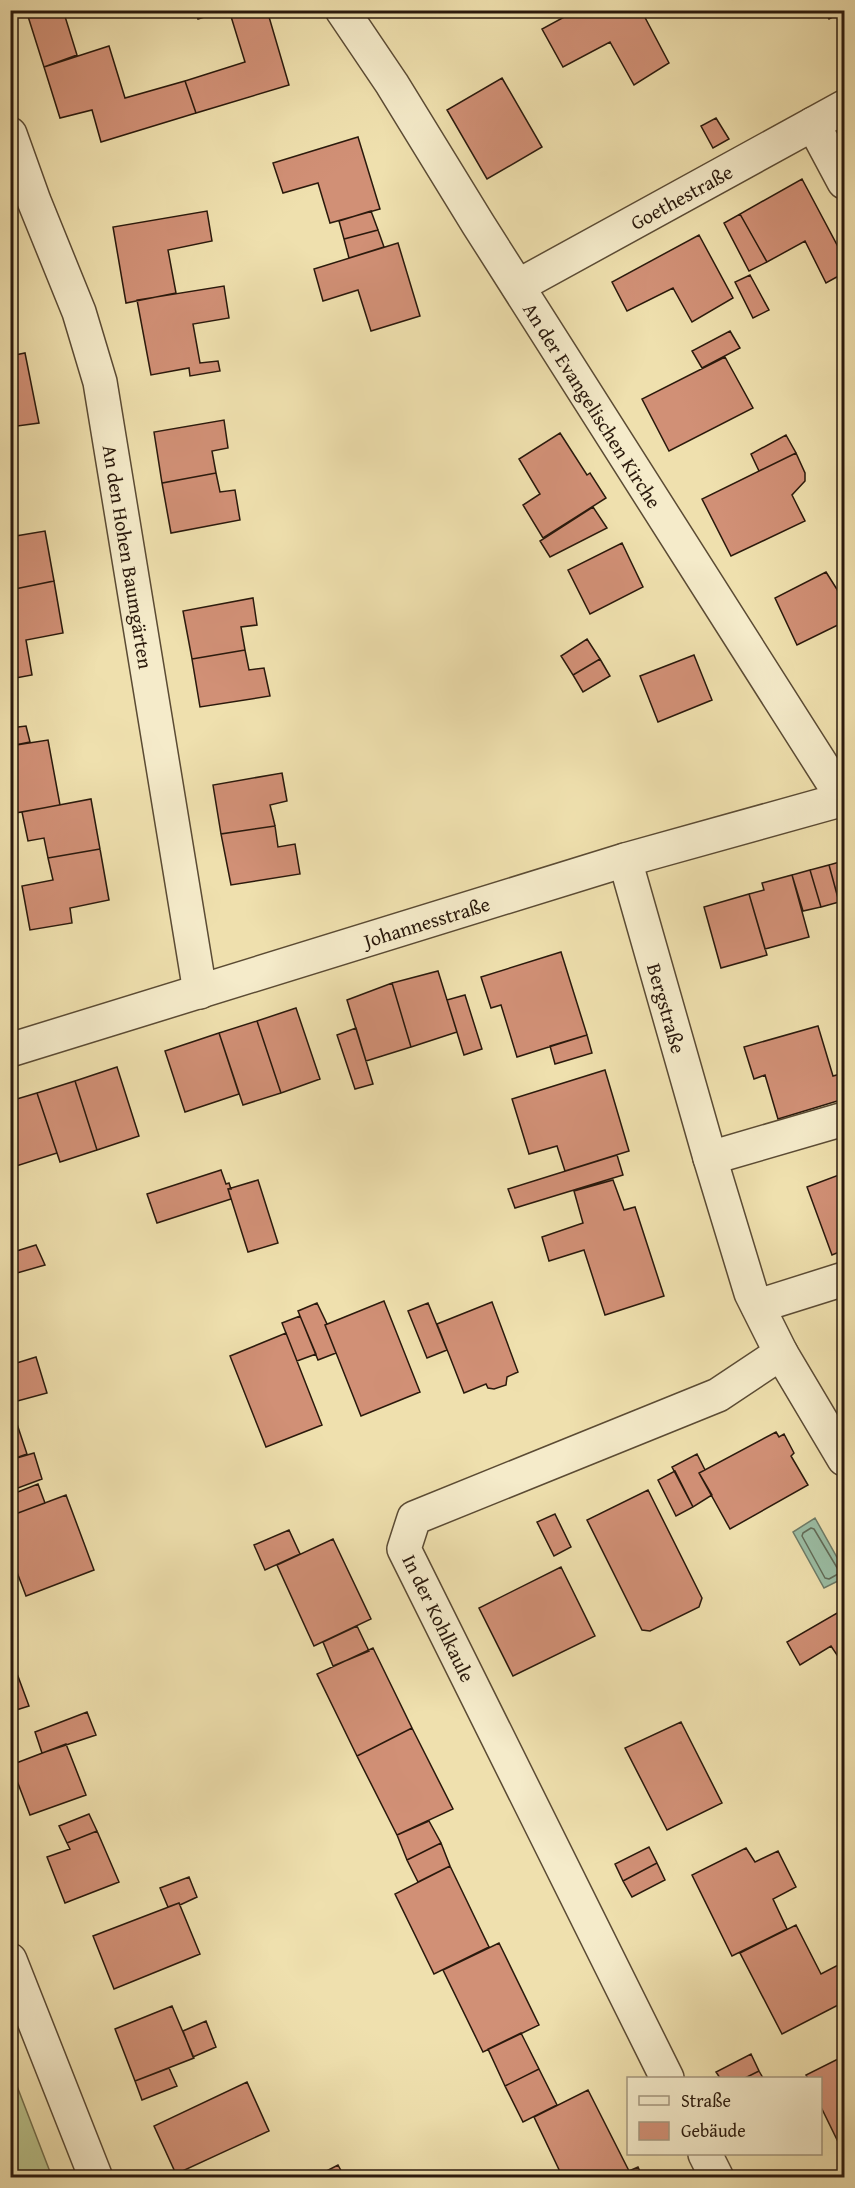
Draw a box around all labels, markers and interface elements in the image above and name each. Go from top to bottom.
street label: Goethestraße [625,157,737,236]
street label: An der Evangelischen Kirche [517,296,669,514]
street label: An den Hohen Baumgärten [96,443,161,671]
street label: Johannesstraße [357,888,493,955]
street label: Bergstraße [641,960,694,1057]
street label: In der Kohlkaule [396,1549,482,1687]
legend [627,2077,822,2155]
text: Straße [681,2087,731,2114]
text: Gebäude [681,2117,746,2144]

